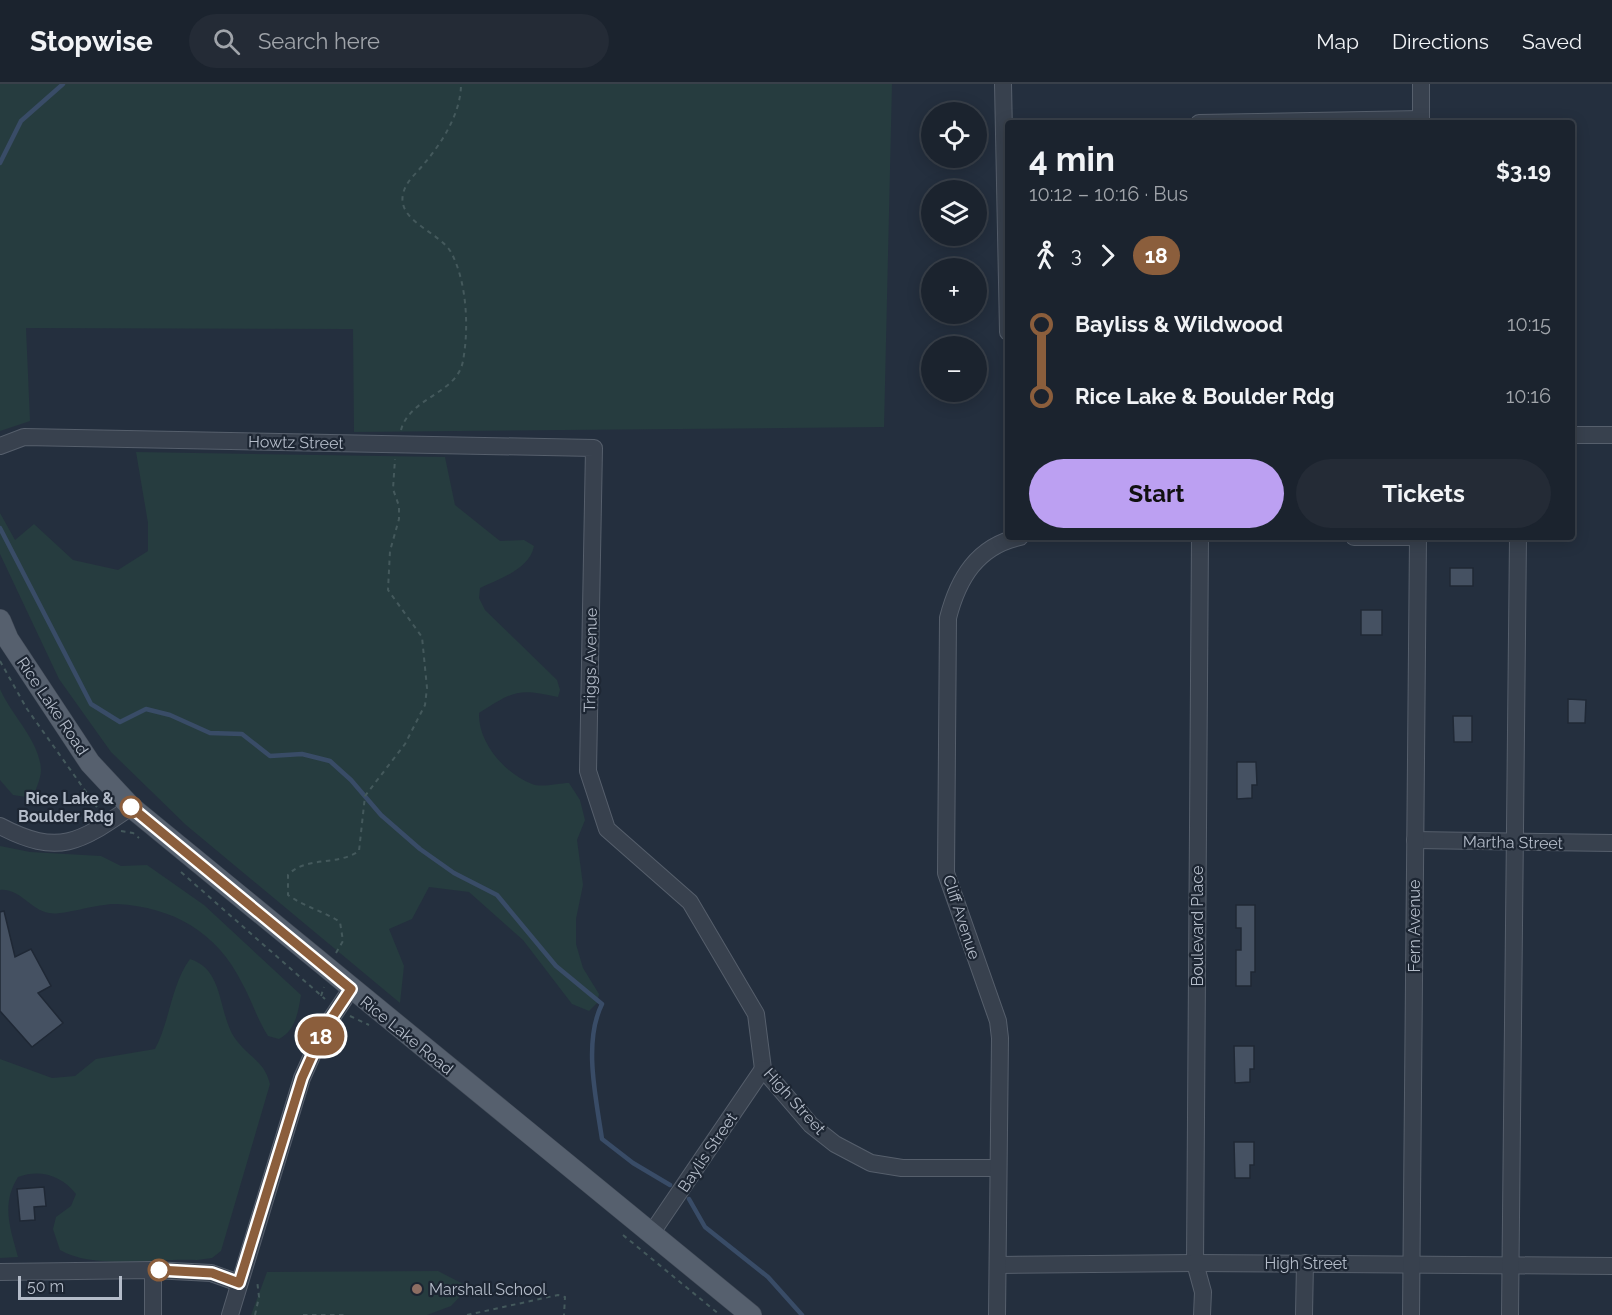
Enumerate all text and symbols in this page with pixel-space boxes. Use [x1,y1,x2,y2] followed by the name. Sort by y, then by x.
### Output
[189,14,609,68] search box
[30,25,153,58] text: Stopwise
[210,25,243,58] icon: search
[258,28,380,54] text: Search here
[1316,29,1359,54] text: Map
[1392,29,1489,54] text: Directions
[1522,29,1582,54] text: Saved
[921,102,987,402] map controls
[921,102,987,168] button: locate
[1029,140,1115,179] text: 4 min
[1496,158,1551,184] text: $3.19
[921,180,987,246] button: layers
[1029,182,1188,206] text: 10:12 – 10:16 · Bus
[1029,239,1062,272] icon: walk
[1091,239,1124,272] icon: forward
[1071,243,1082,267] text: 3
[1145,243,1168,268] text: 18
[921,258,987,324] button: +
[1075,311,1283,337] text: Bayliss & Wildwood
[1507,312,1551,336] text: 10:15
[921,336,987,402] button: −
[1075,383,1334,409] text: Rice Lake & Boulder Rdg
[1506,384,1551,408] text: 10:16
[248,432,345,453] street label: Howtz Street
[1029,459,1284,528] button: Start
[1296,459,1551,528] button: Tickets
[580,608,601,713] street label: Triggs Avenue
[13,654,92,759] street label: Rice Lake Road
[18,789,115,826] place label: Rice Lake & Boulder Rdg
[120,796,142,818] marker: Rice Lake & Boulder Rdg
[1463,832,1564,853] street label: Martha Street
[1188,866,1207,986] street label: Boulevard Place
[939,873,984,962] street label: Cliff Avenue
[1405,880,1424,972] street label: Fern Avenue
[356,992,457,1079] street label: Rice Lake Road
[294,1016,348,1056] line badge: 18
[309,1024,333,1049] text: 18
[760,1064,830,1139] street label: High Street
[674,1108,741,1196] street label: Baylis Street
[1265,1254,1348,1273] street label: High Street
[148,1259,170,1281] unlabelled marker
[18,1273,122,1300] scale bar
[27,1277,64,1296] text: 50 m
[429,1280,547,1299] place label: Marshall School
[410,1282,424,1296] marker: Marshall School

